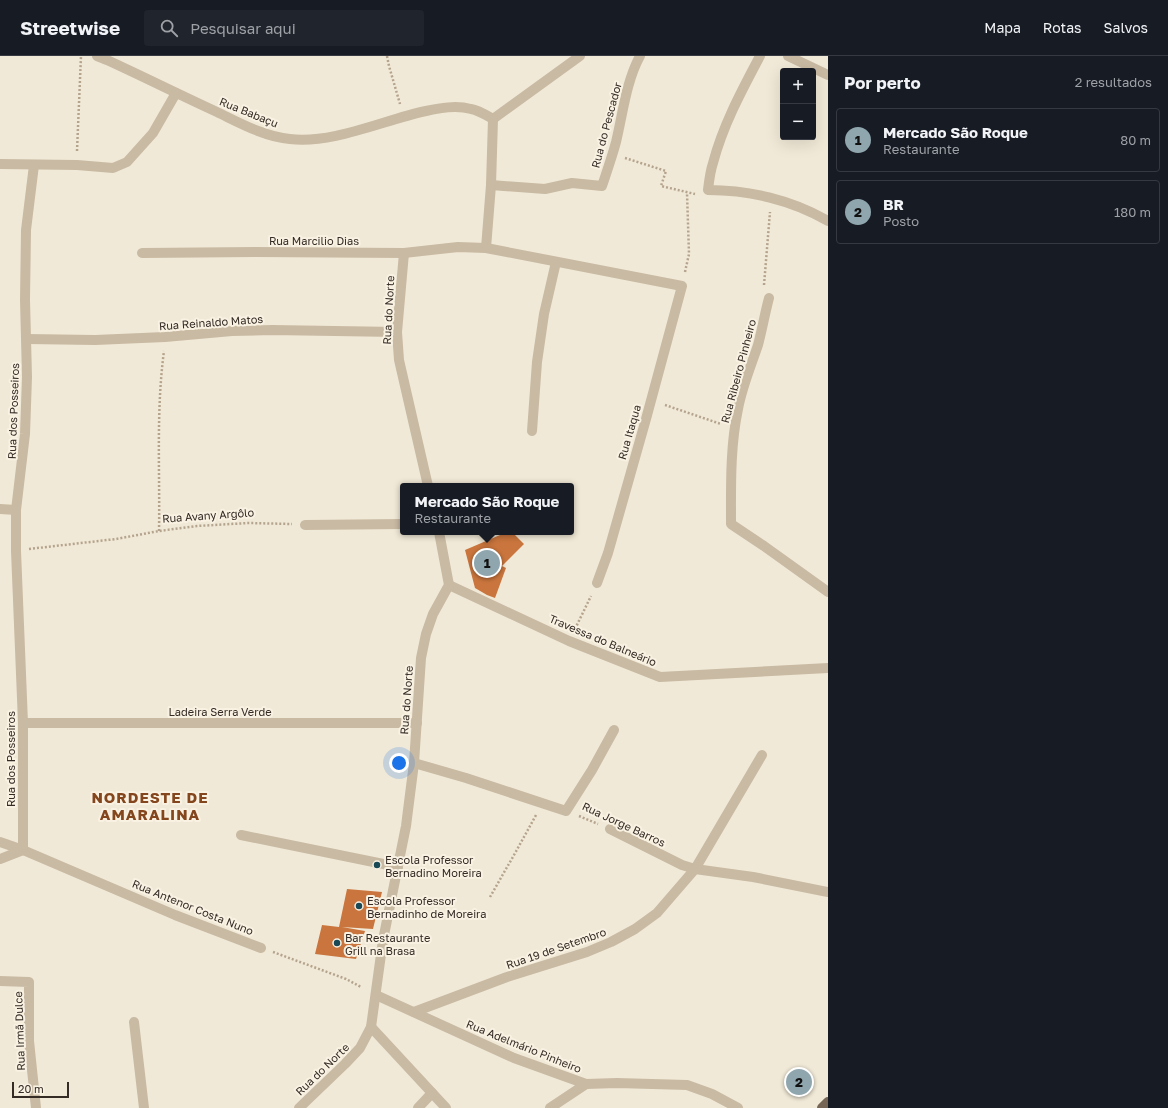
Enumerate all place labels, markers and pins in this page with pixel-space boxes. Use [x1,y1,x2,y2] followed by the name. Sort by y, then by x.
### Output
[474,548,500,578] pin: 1
[385,853,482,879] place label: Escola Professor Bernadino Moreira
[372,860,382,870] marker: Escola Professor Bernadino Moreira
[367,894,486,920] place label: Escola Professor Bernadinho de Moreira
[354,901,364,911] marker: Escola Professor Bernadinho de Moreira
[345,931,430,957] place label: Bar Restaurante Grill na Brasa
[332,938,342,948] marker: Bar Restaurante Grill na Brasa
[786,1067,812,1097] pin: 2

